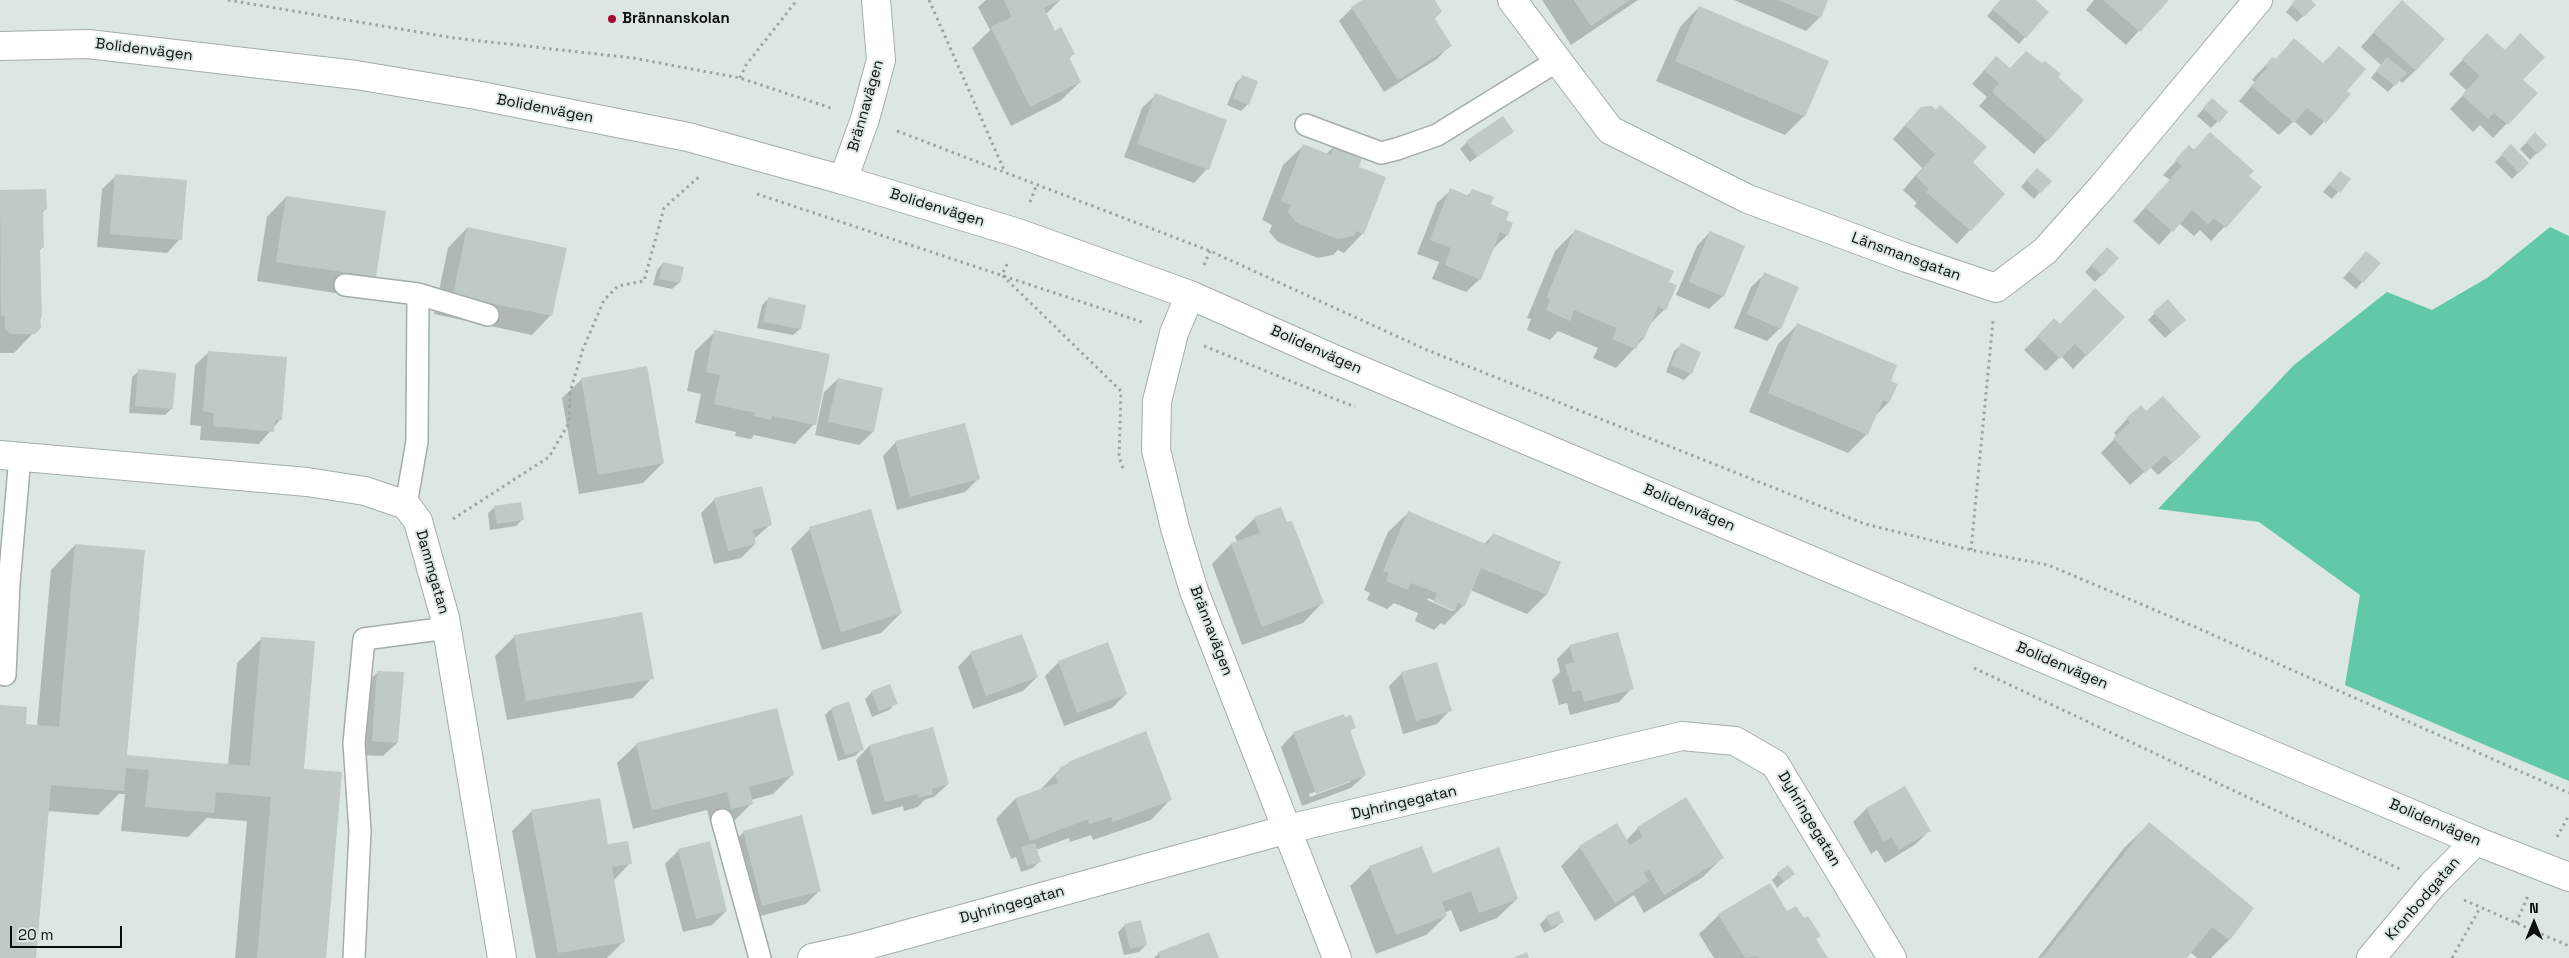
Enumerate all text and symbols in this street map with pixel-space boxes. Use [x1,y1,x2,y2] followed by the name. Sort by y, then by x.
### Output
[622,10,730,28] place label: Brännanskolan
[606,13,618,25] marker: Brännanskolan
[94,35,194,65] street label: Bolidenvägen
[844,58,888,154] street label: Brännavägen
[495,91,595,127] street label: Bolidenvägen
[888,185,986,231] street label: Bolidenvägen
[1849,229,1963,285] street label: Länsmansgatan
[1268,322,1364,378] street label: Bolidenvägen
[1640,481,1738,535] street label: Bolidenvägen
[411,528,453,616] street label: Dammgatan
[1186,584,1236,678] street label: Brännavägen
[2013,639,2111,693] street label: Bolidenvägen
[1774,768,1844,870] street label: Dyhringegatan
[1349,782,1459,824] street label: Dyhringegatan
[2386,796,2484,850] street label: Bolidenvägen
[2382,854,2464,944] street label: Kronbodgatan
[958,882,1066,928] street label: Dyhringegatan
[2509,898,2559,948] north arrow
[2529,899,2539,917] text: N
[12,916,125,948] scale bar
[18,925,53,944] text: 20 m

